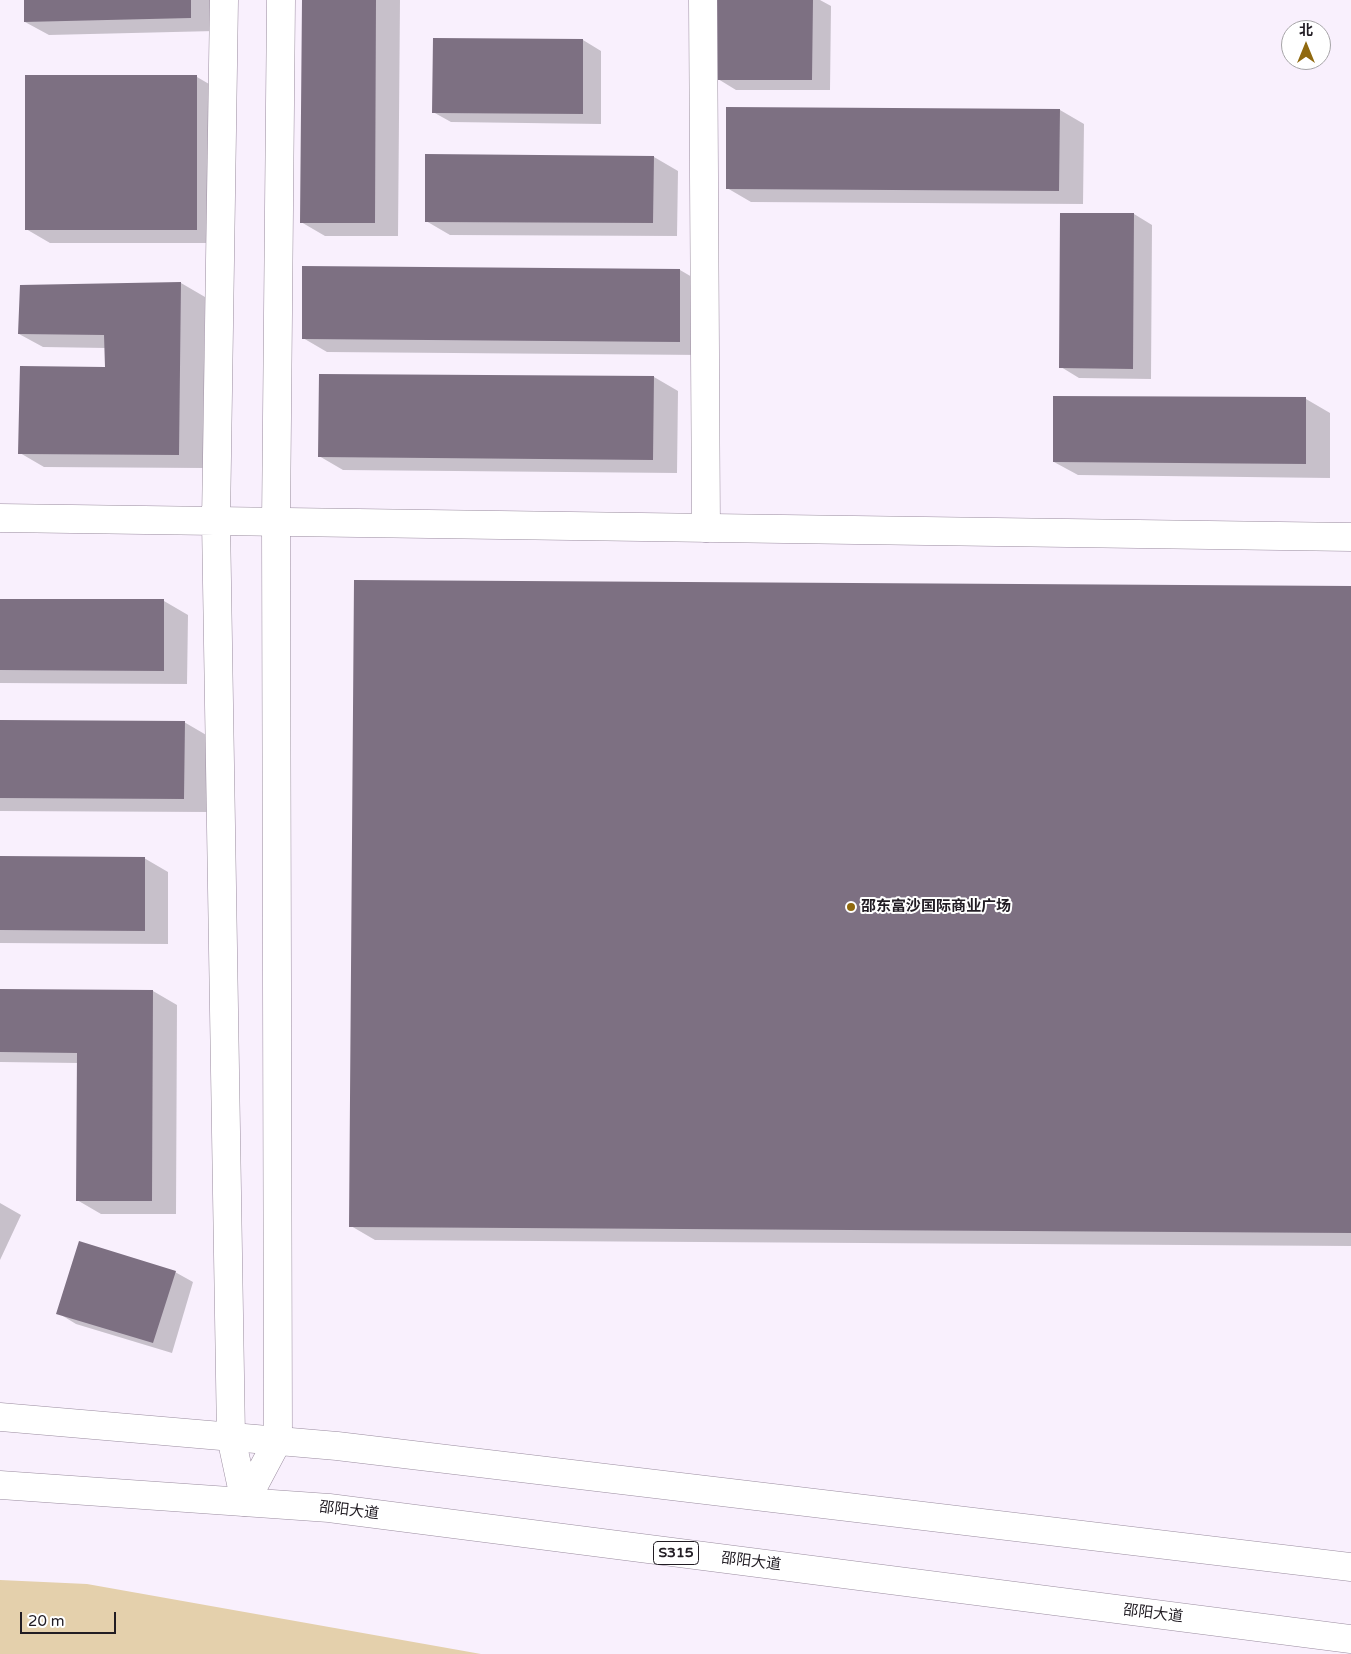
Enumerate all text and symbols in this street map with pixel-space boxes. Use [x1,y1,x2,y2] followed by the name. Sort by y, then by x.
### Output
[1281,20,1331,70] north arrow
[1299,22,1313,39] text: 北
[861,898,1011,916] place label: 邵东富沙国际商业广场
[845,901,857,913] marker: 邵东富沙国际商业广场
[318,1498,380,1524] street label: 邵阳大道
[654,1542,698,1565] road number: S315
[720,1549,782,1575] street label: 邵阳大道
[1122,1601,1184,1627] street label: 邵阳大道
[22,1602,119,1634] scale bar
[28,1612,65,1630] text: 20 m

